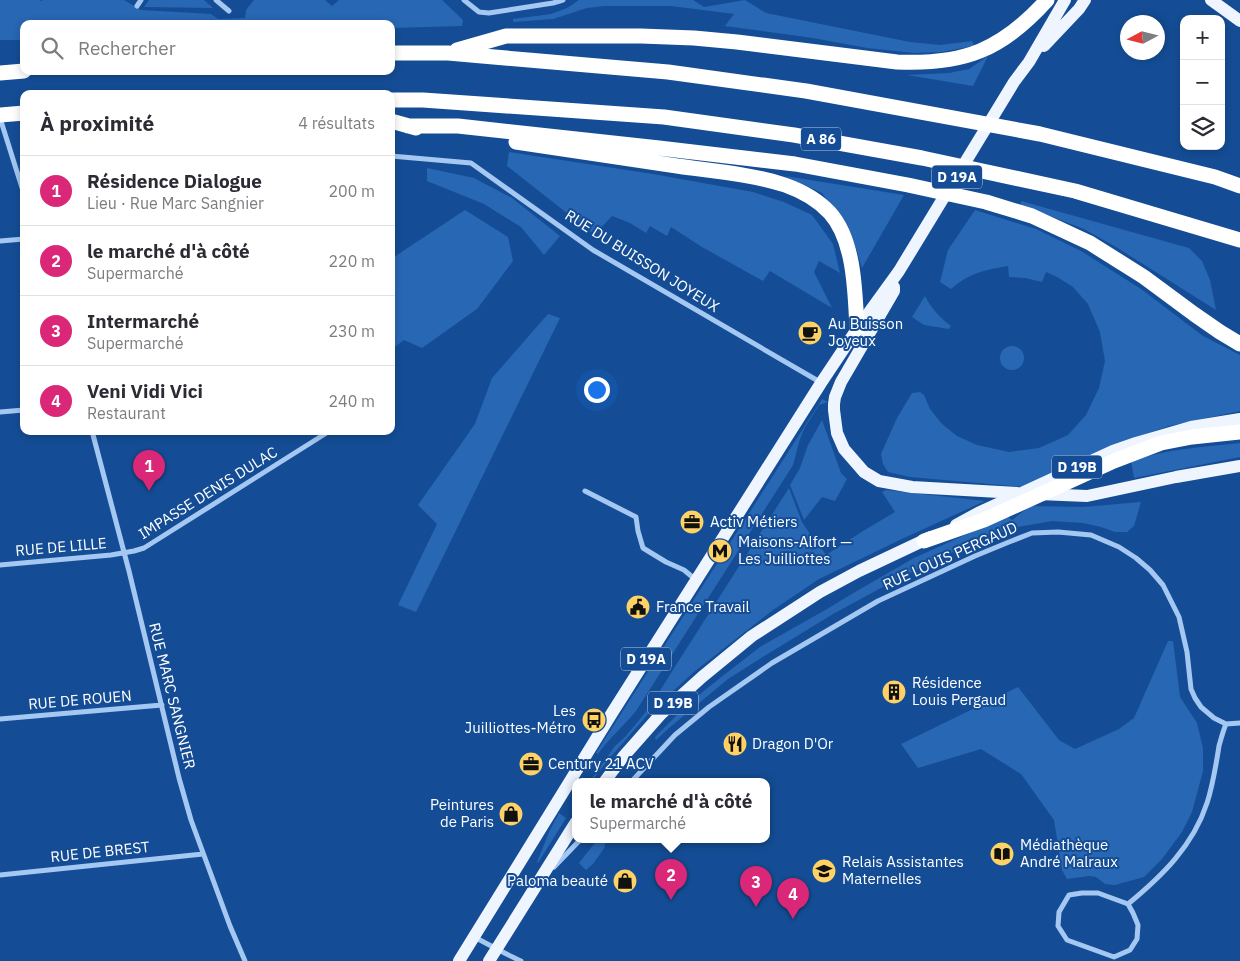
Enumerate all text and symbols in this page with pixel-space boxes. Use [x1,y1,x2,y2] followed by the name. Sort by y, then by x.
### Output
[1120,15,1165,60] north arrow
[1180,15,1225,150] map controls
[1180,15,1225,60] button: +
[20,20,395,75] search box
[38,34,66,62] icon: search
[78,36,176,60] text: Rechercher
[1180,60,1225,105] button: −
[1180,105,1225,150] button: layers
[40,109,154,137] text: À proximité
[298,113,375,133] text: 4 résultats
[801,128,841,150] road number: A 86
[932,166,982,188] road number: D 19A
[87,169,262,193] text: Résidence Dialogue
[51,181,61,201] text: 1
[328,181,375,201] text: 200 m
[87,193,264,213] text: Lieu · Rue Marc Sangnier
[562,205,723,316] street label: RUE DU BUISSON JOYEUX
[87,239,250,263] text: le marché d'à côté
[51,251,61,271] text: 2
[328,251,375,271] text: 220 m
[87,263,184,283] text: Supermarché
[87,309,199,333] text: Intermarché
[828,314,903,350] place label: Au Buisson Joyeux
[797,320,823,346] cafe icon: Au Buisson Joyeux
[51,321,61,341] text: 3
[328,321,375,341] text: 230 m
[87,333,184,353] text: Supermarché
[584,377,610,403] your location
[87,379,203,403] text: Veni Vidi Vici
[51,391,61,411] text: 4
[328,391,375,411] text: 240 m
[87,403,166,423] text: Restaurant
[135,442,281,543] street label: IMPASSE DENIS DULAC
[133,450,165,491] pin: 1
[1052,456,1102,478] road number: D 19B
[679,509,705,535] office icon: Activ Métiers
[710,512,798,531] place label: Activ Métiers
[880,517,1020,594] street label: RUE LOUIS PERGAUD
[738,532,852,568] place label: Maisons-Alfort — Les Juilliottes
[15,533,107,560] street label: RUE DE LILLE
[707,538,733,564] metro station icon: Maisons-Alfort — Les Juilliottes
[625,594,651,620] public building icon: France Travail
[656,597,750,616] place label: France Travail
[145,621,200,771] street label: RUE MARC SANGNIER
[621,648,671,671] road number: D 19A
[912,673,1006,709] place label: Résidence Louis Pergaud
[881,679,907,705] building icon: Résidence Louis Pergaud
[27,686,133,713] street label: RUE DE ROUEN
[648,691,698,714] road number: D 19B
[465,701,576,737] place label: Les Juilliottes-Métro
[581,707,607,733] bus stop icon: Les Juilliottes-Métro
[722,731,748,757] restaurant icon: Dragon D'Or
[752,734,834,753] place label: Dragon D'Or
[518,751,544,777] office icon: Century 21 ACV
[548,754,654,773] place label: Century 21 ACV
[572,778,770,843] popup
[590,789,752,813] text: le marché d'à côté
[430,795,494,831] place label: Peintures de Paris
[498,801,524,827] shop icon: Peintures de Paris
[590,813,686,833] text: Supermarché
[1020,835,1118,871] place label: Médiathèque André Malraux
[49,837,151,866] street label: RUE DE BREST
[989,841,1015,867] library icon: Médiathèque André Malraux
[842,852,964,888] place label: Relais Assistantes Maternelles
[811,858,837,884] school or university icon: Relais Assistantes Maternelles
[655,859,687,900] pin: 2
[740,866,772,907] pin: 3
[612,868,638,894] shop icon: Paloma beauté
[507,871,608,890] place label: Paloma beauté
[777,878,809,919] pin: 4

